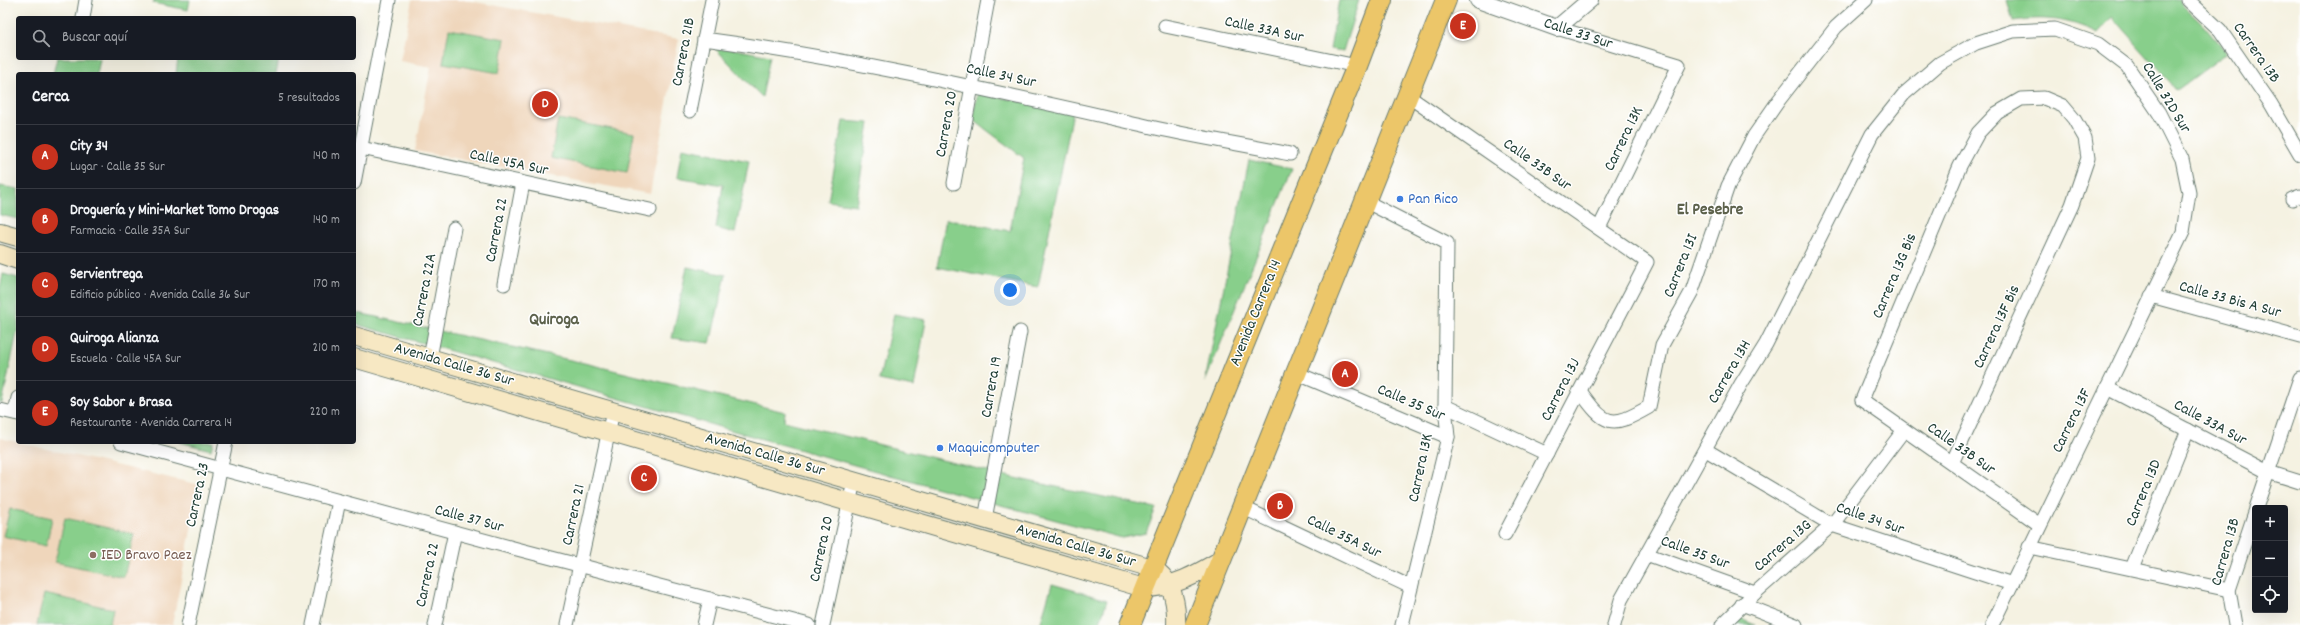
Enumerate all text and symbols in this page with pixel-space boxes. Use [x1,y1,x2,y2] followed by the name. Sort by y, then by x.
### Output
[1222,10,1306,50] street label: Calle 33A Sur
[1450,11,1476,41] pin: E
[1540,12,1616,56] street label: Calle 33 Sur
[16,16,356,60] search box
[666,16,702,88] street label: Carrera 21B
[2227,18,2285,88] street label: Carrera 13B
[30,27,52,49] icon: search
[62,27,127,49] text: Buscar aquí
[964,57,1038,95] street label: Calle 34 Sur
[2136,58,2196,138] street label: Calle 32D Sur
[32,86,69,110] text: Cerca
[278,89,340,108] text: 5 resultados
[532,89,558,119] pin: D
[930,89,964,159] street label: Carrera 20
[1598,103,1650,175] street label: Carrera 13K
[1498,133,1576,197] street label: Calle 33B Sur
[70,136,108,158] text: City 34
[467,143,551,183] street label: Calle 45A Sur
[41,147,49,166] text: A
[313,147,340,166] text: 140 m
[70,158,165,177] text: Lugar · Calle 35 Sur
[1408,188,1458,211] place label: Pan Rico
[1395,194,1405,204] marker: Pan Rico
[479,196,515,264] street label: Carrera 22
[1677,199,1744,223] district label: El Pesebre
[70,200,279,222] text: Droguería y Mini-Market Tomo Drogas
[42,211,48,230] text: B
[313,211,340,230] text: 140 m
[70,222,190,241] text: Farmacia · Calle 35A Sur
[1867,229,1923,322] street label: Carrera 13G Bis
[1658,231,1704,301] street label: Carrera 13I
[407,251,443,329] street label: Carrera 22A
[1224,256,1288,370] street label: Avenida Carrera 14
[70,264,143,286] text: Servientrega
[42,275,48,294] text: C
[313,275,340,294] text: 170 m
[2176,275,2284,325] street label: Calle 33 Bis A Sur
[1000,280,1020,300] your location
[1968,281,2027,373] street label: Carrera 13F Bis
[70,286,250,305] text: Edificio público · Avenida Calle 36 Sur
[529,309,580,333] district label: Quiroga
[70,328,158,350] text: Quiroga Alianza
[1702,336,1758,408] street label: Carrera 13H
[391,337,517,393] street label: Avenida Calle 36 Sur
[42,339,48,358] text: D
[312,339,340,358] text: 210 m
[70,350,181,369] text: Escuela · Calle 45A Sur
[975,354,1009,420] street label: Carrera 19
[1535,354,1587,425] street label: Carrera 13J
[1332,359,1358,389] pin: A
[1373,378,1449,428] street label: Calle 35 Sur
[2047,385,2097,457] street label: Carrera 13F
[70,392,172,414] text: Soy Sabor & Brasa
[2169,394,2251,452] street label: Calle 33A Sur
[42,403,48,422] text: E
[310,403,340,422] text: 220 m
[70,414,232,433] text: Restaurante · Avenida Carrera 14
[1922,417,2000,481] street label: Calle 33B Sur
[702,427,828,483] street label: Avenida Calle 36 Sur
[1403,432,1439,504] street label: Carrera 13K
[948,437,1040,460] place label: Maquicomputer
[935,443,945,453] marker: Maquicomputer
[2120,456,2168,530] street label: Carrera 13D
[180,461,216,529] street label: Carrera 23
[631,463,657,493] pin: C
[556,482,592,548] street label: Carrera 21
[1267,491,1293,521] pin: B
[1833,497,1907,541] street label: Calle 34 Sur
[432,499,506,539] street label: Calle 37 Sur
[2252,505,2288,613] map controls
[2252,505,2288,541] button: +
[1303,509,1385,565] street label: Calle 35A Sur
[804,514,840,584] street label: Carrera 20
[1749,514,1817,578] street label: Carrera 13G
[2205,515,2247,589] street label: Carrera 13B
[1013,518,1139,574] street label: Avenida Calle 36 Sur
[1657,530,1733,576] street label: Calle 35 Sur
[410,541,446,609] street label: Carrera 22
[2252,541,2288,577] button: −
[101,544,192,567] place label: IED Bravo Paez
[88,550,98,560] marker: IED Bravo Paez
[2252,577,2288,613] button: locate

